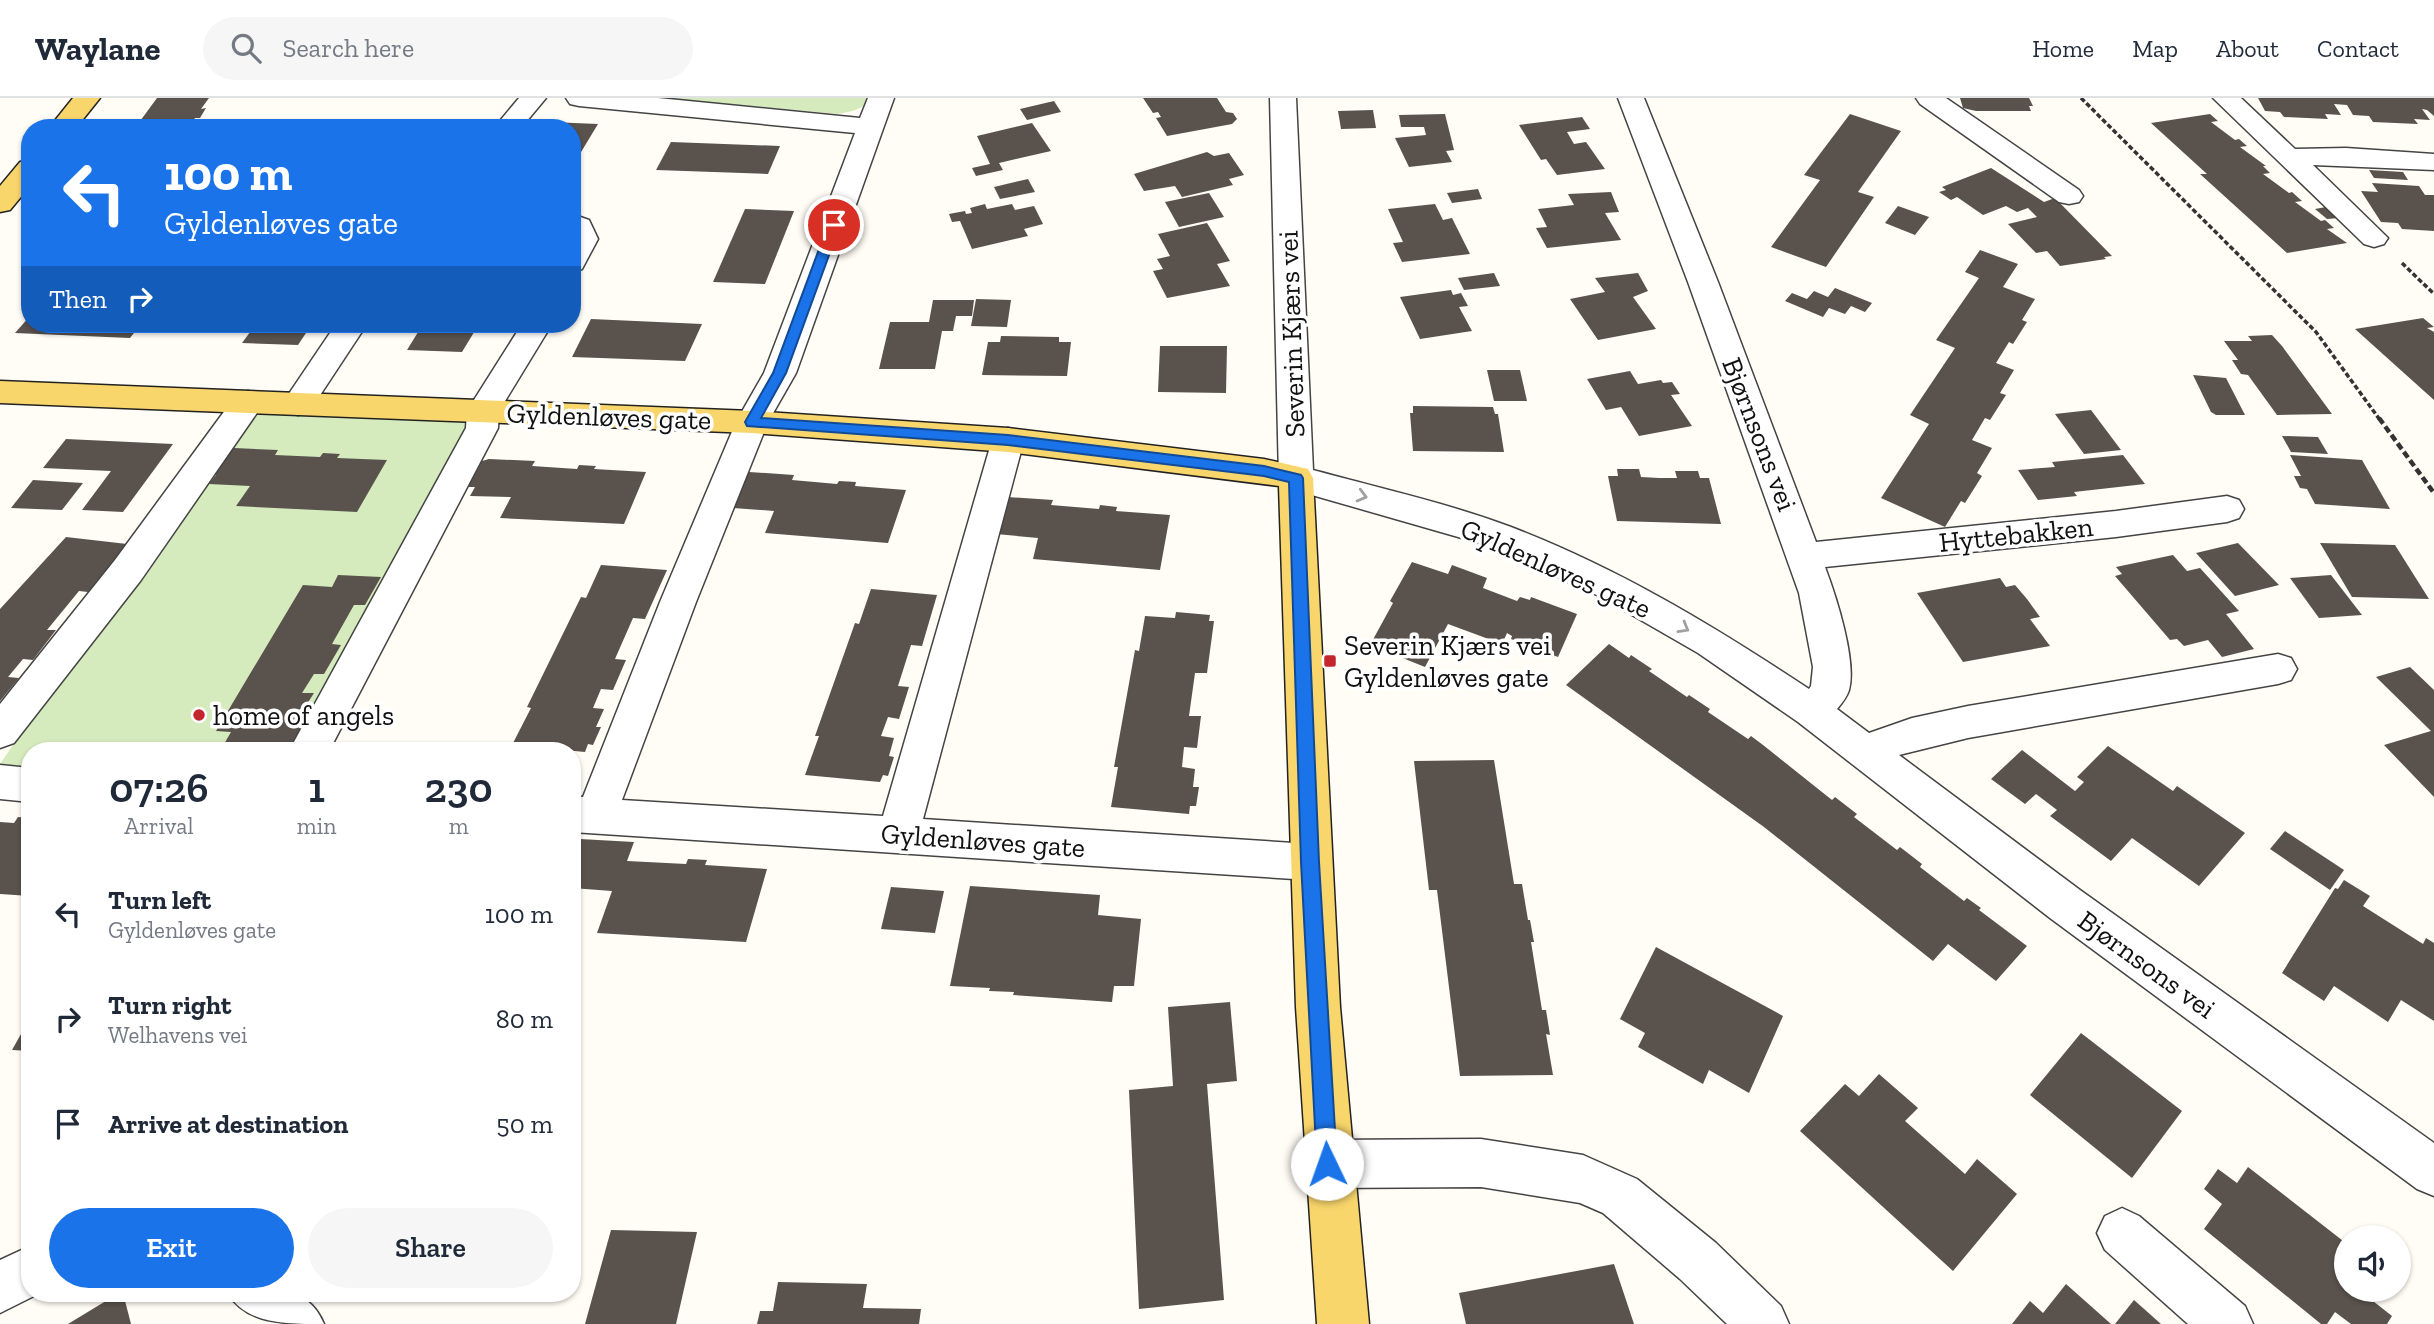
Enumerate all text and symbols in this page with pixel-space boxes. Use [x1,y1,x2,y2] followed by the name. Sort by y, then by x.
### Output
[203,17,693,80] search box
[35,29,161,68] text: Waylane
[227,29,265,67] icon: search
[283,32,414,64] text: Search here
[2032,34,2094,63] text: Home
[2132,34,2178,63] text: Map
[2216,34,2279,63] text: About
[2317,34,2399,63] text: Contact
[164,144,292,203] text: 100 m
[49,147,140,238] icon: left
[804,195,864,255] pin
[164,204,398,242] text: Gyldenløves gate
[815,206,853,244] icon: arrive
[1271,230,1312,438] street label: Severin Kjærs vei
[121,280,159,318] icon: right
[49,283,107,315] text: Then
[1715,353,1804,516] street label: Bjørnsons vei
[506,396,712,437] street label: Gyldenløves gate
[1356,488,1368,502] one-way arrow
[1937,510,2095,559] street label: Hyttebakken
[1456,512,1656,625] street label: Gyldenløves gate
[1677,620,1690,633] one-way arrow
[1344,629,1551,694] place label: Severin Kjærs vei Gyldenløves gate
[1322,653,1338,669] marker: Severin Kjærs vei Gyldenløves gate
[213,699,394,732] place label: home of angels
[191,707,207,723] marker: home of angels
[109,762,209,813] text: 07:26
[308,762,325,813] text: 1
[425,762,493,813] text: 230
[124,812,194,840] text: Arrival
[297,812,336,840] text: min
[449,812,469,840] text: m
[880,817,1086,864] street label: Gyldenløves gate
[108,884,211,916] text: Turn left
[49,895,87,933] icon: left
[485,898,553,930] text: 100 m
[2072,904,2222,1025] street label: Bjørnsons vei
[108,916,276,944] text: Gyldenløves gate
[108,989,231,1021] text: Turn right
[49,1000,87,1038] icon: right
[496,1003,553,1035] text: 80 m
[108,1021,247,1049] text: Welhavens vei
[49,1105,87,1143] icon: arrive
[108,1108,348,1140] text: Arrive at destination
[496,1108,553,1140] text: 50 m
[1290,1127,1364,1201] position arrow
[49,1208,294,1288] button: Exit
[308,1208,553,1288] button: Share
[2334,1225,2411,1302] map controls
[2334,1225,2411,1302] button: sound

